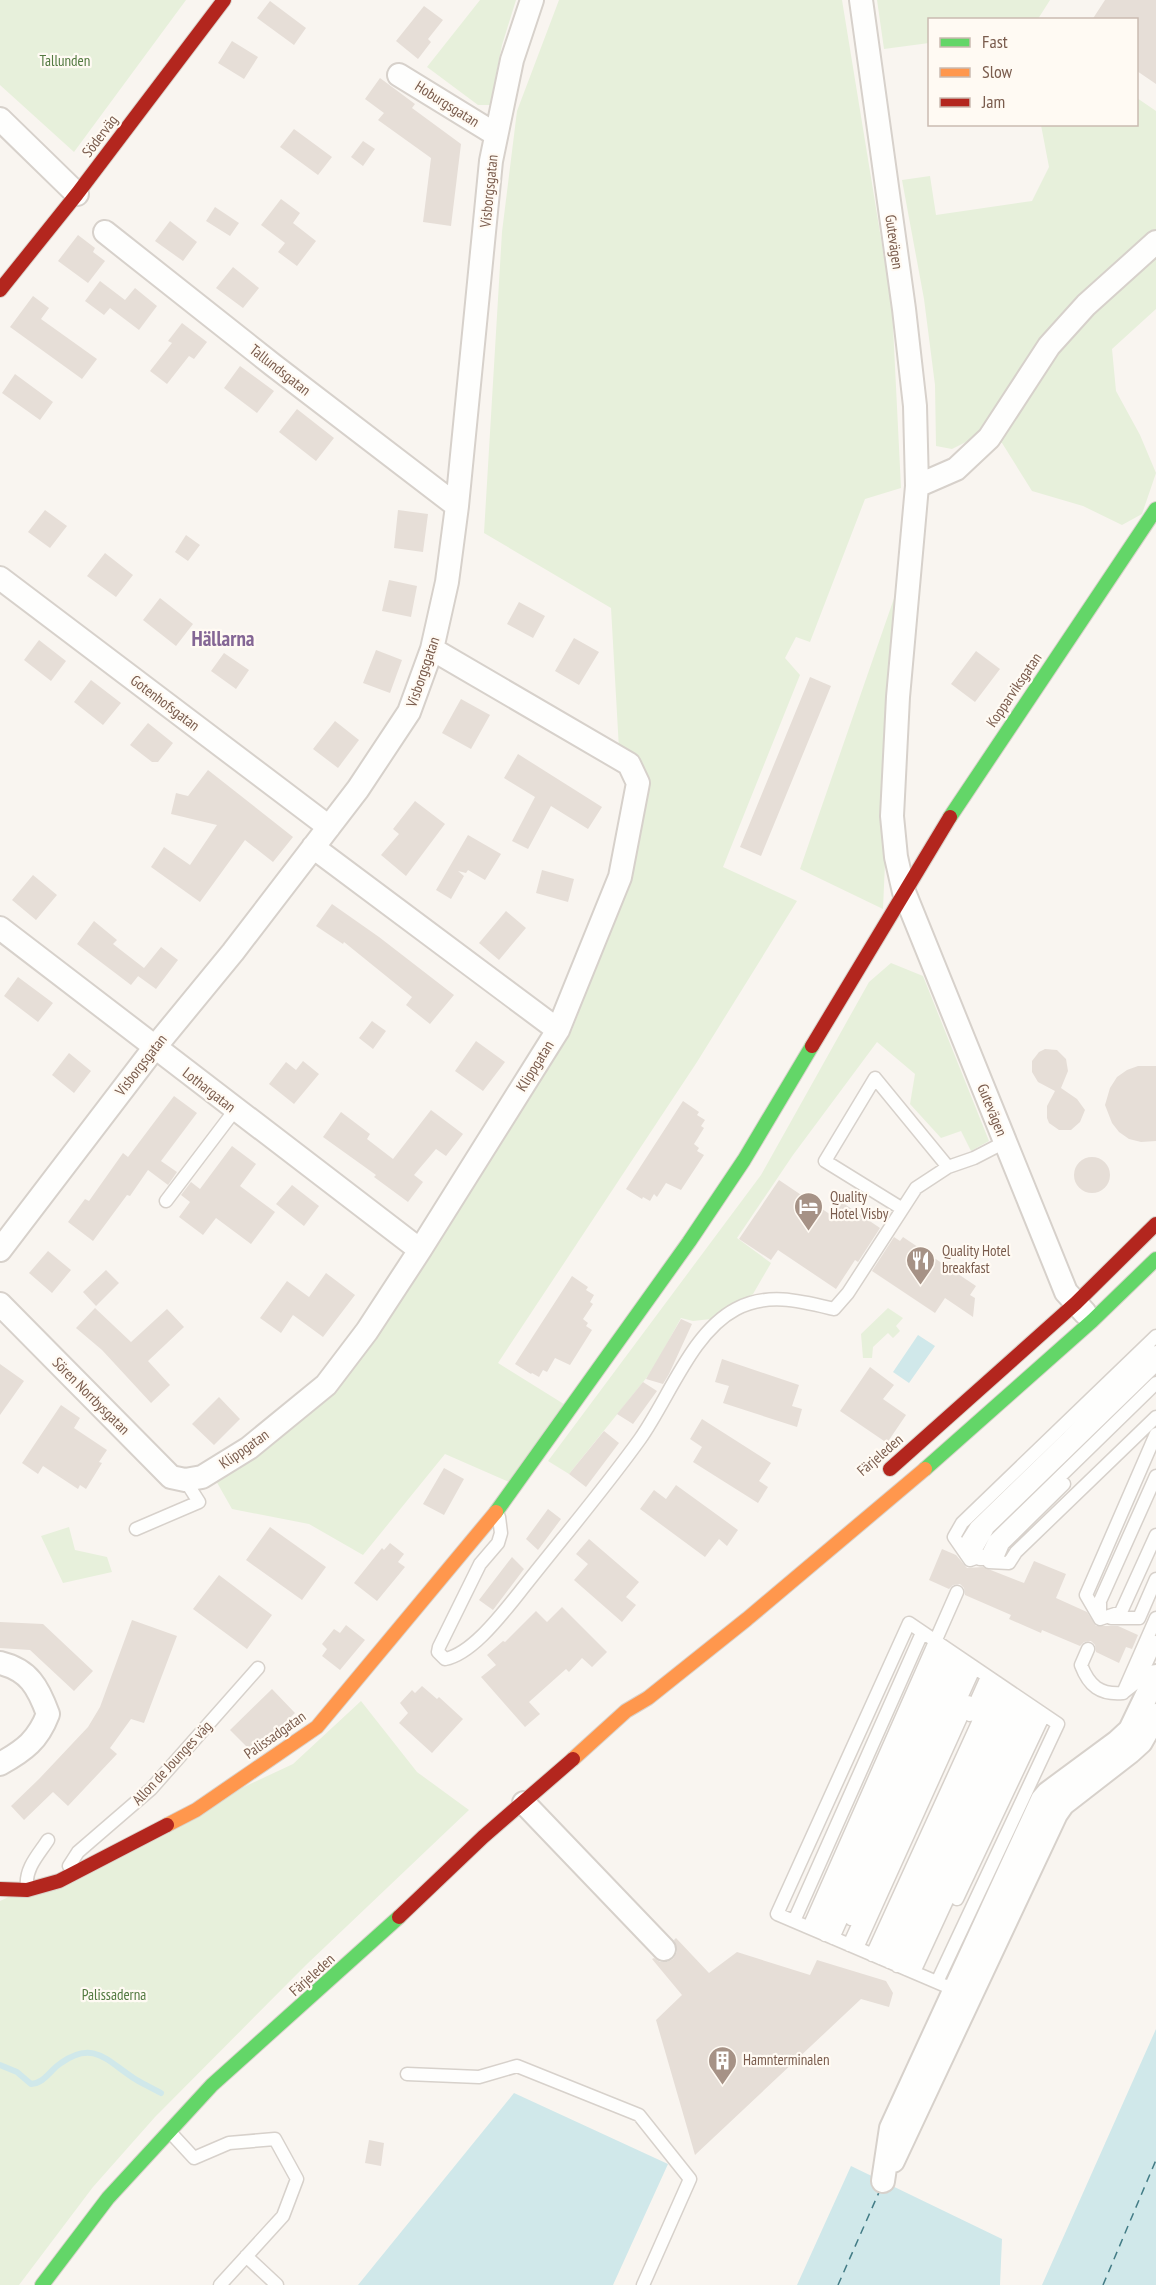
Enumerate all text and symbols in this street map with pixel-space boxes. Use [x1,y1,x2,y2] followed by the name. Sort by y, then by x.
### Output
[928,18,1138,126] legend
[982,30,1008,53] text: Fast
[40,51,90,70] park label: Tallunden
[982,60,1013,83] text: Slow
[412,76,483,131] street label: Hoburgsgatan
[981,90,1005,113] text: Jam
[78,111,122,161] street label: Söderväg
[475,154,502,229] street label: Visborgsgatan
[881,213,908,270] street label: Gutevägen
[246,340,315,399] street label: Tallundsgatan
[192,625,255,652] district label: Hällarna
[401,634,443,710] street label: Visborgsgatan
[982,649,1045,731] street label: Kopparviksgatan
[127,670,204,735] street label: Gotenhofsgatan
[110,1030,171,1100] street label: Visborgsgatan
[512,1037,558,1095] street label: Klippgatan
[179,1063,240,1116] street label: Lothargatan
[973,1081,1012,1139] street label: Gutevägen
[830,1187,889,1223] place label: Quality Hotel Visby
[793,1190,825,1232] hotel icon: Quality Hotel Visby
[942,1241,1011,1277] place label: Quality Hotel breakfast
[905,1244,937,1286] restaurant icon: Quality Hotel breakfast
[49,1353,134,1438] street label: Sören Norrbysgatan
[215,1425,272,1473] street label: Klippgatan
[853,1430,907,1480] street label: Färjeleden
[240,1706,309,1763] street label: Palissadgatan
[128,1716,216,1809] street label: Allon de Jounges väg
[285,1949,338,2000] street label: Färjeleden
[82,1985,146,2004] park label: Palissaderna
[706,2044,738,2086] building icon: Hamnterminalen
[743,2050,830,2069] place label: Hamnterminalen

